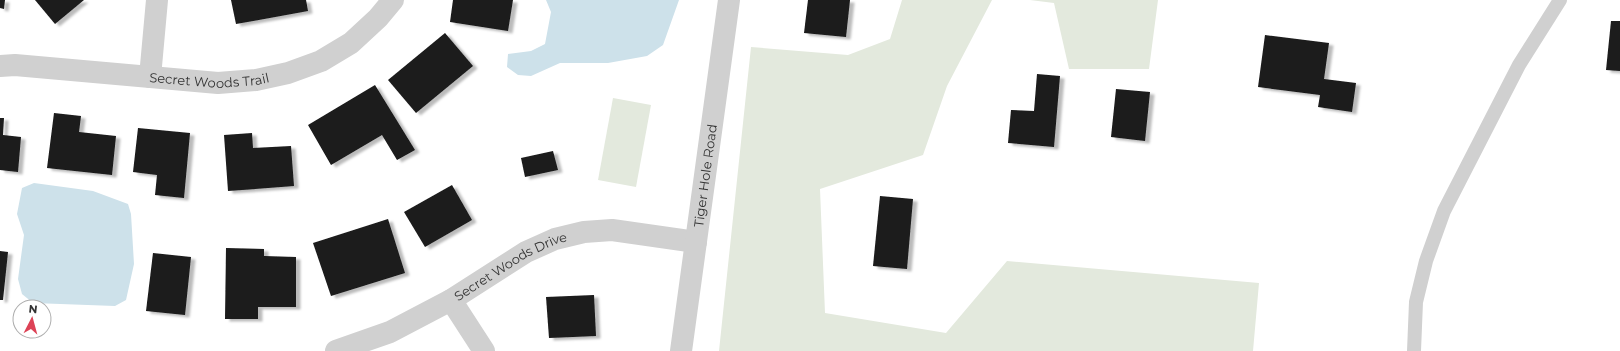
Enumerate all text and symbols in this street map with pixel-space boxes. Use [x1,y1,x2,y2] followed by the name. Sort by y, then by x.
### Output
[149,69,271,91] street label: Secret Woods Trail
[690,123,720,228] street label: Tiger Hole Road
[451,228,568,304] street label: Secret Woods Drive
[12,299,52,339] north arrow
[28,302,38,316] text: N

